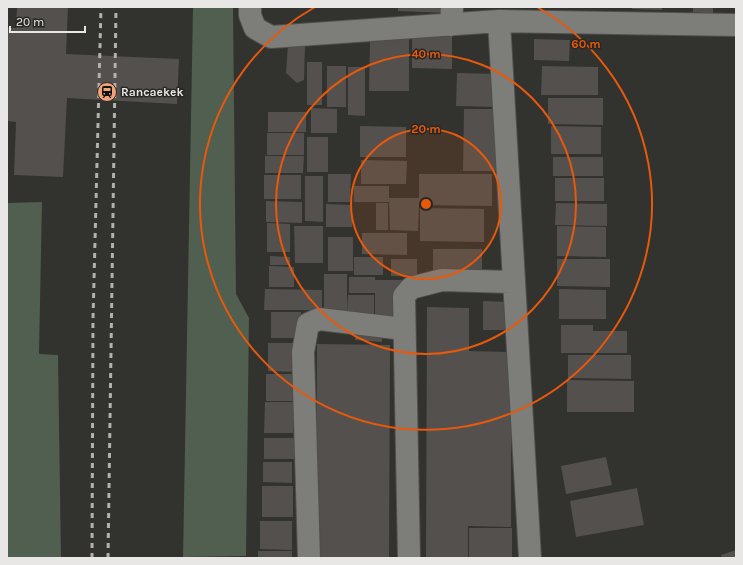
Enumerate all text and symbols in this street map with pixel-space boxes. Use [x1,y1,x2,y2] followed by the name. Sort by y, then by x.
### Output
[10,8,85,34] scale bar
[16,15,44,29] text: 20 m
[571,37,601,51] text: 60 m
[411,47,441,61] text: 40 m
[96,81,118,103] station icon: Rancaekek
[121,85,184,99] place label: Rancaekek
[411,122,441,136] text: 20 m
[419,197,433,211] centre of rings

